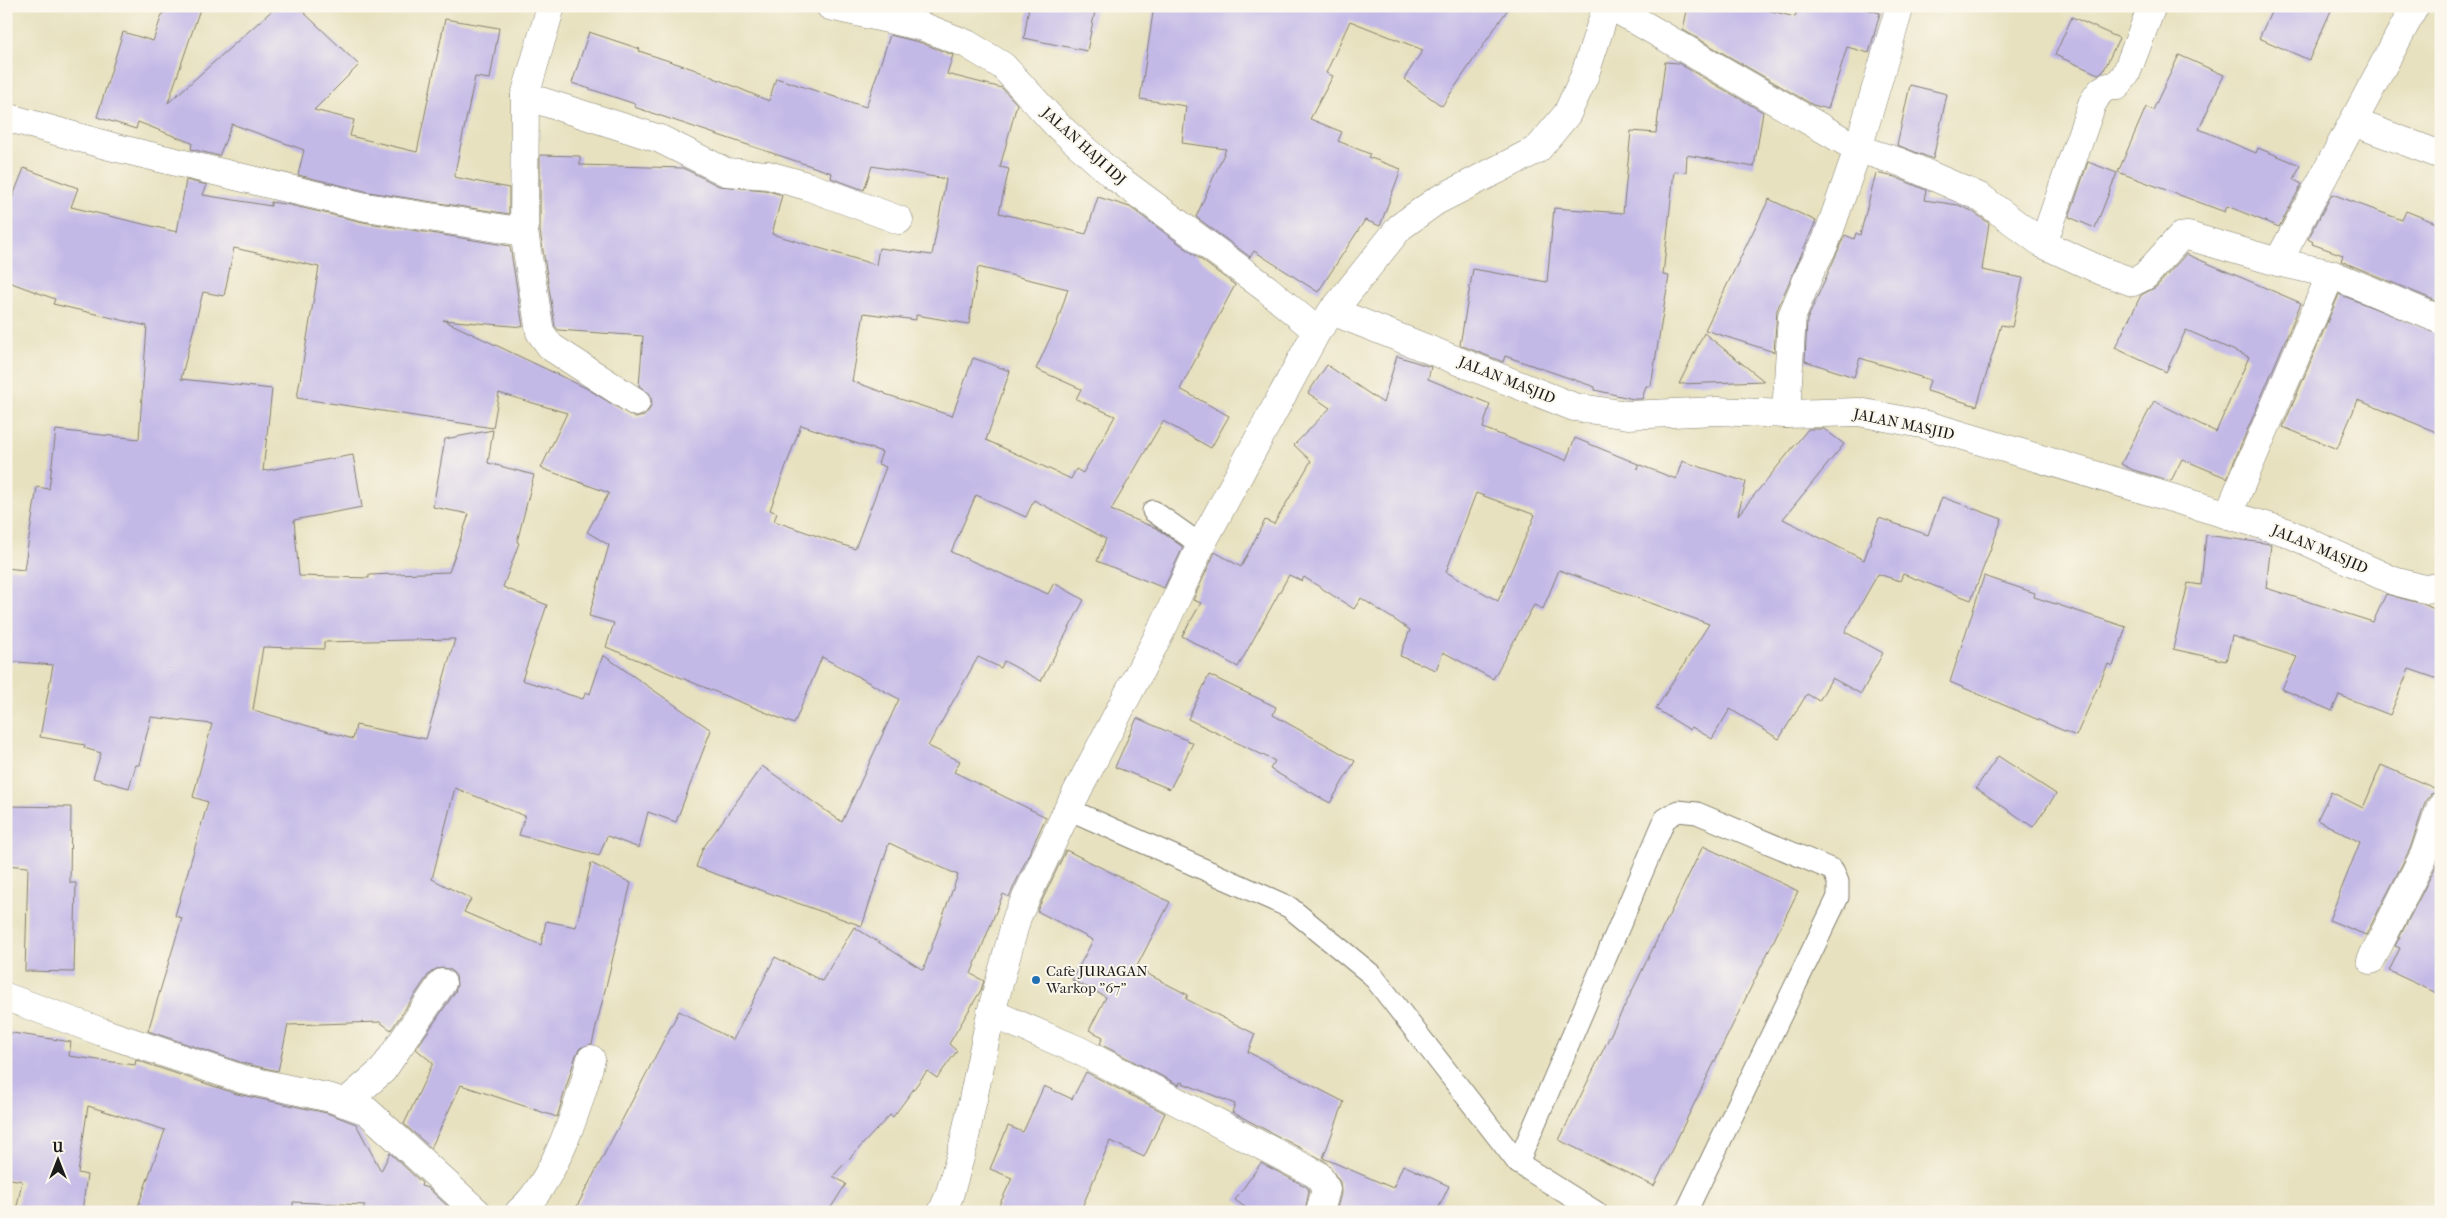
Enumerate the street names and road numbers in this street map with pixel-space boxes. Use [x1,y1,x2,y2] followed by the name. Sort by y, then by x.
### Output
[1037,103,1130,189] street label: JALAN HAJI IDJ
[1455,352,1558,408] street label: JALAN MASJID
[1851,404,1956,443] street label: JALAN MASJID
[2268,520,2371,577] street label: JALAN MASJID

